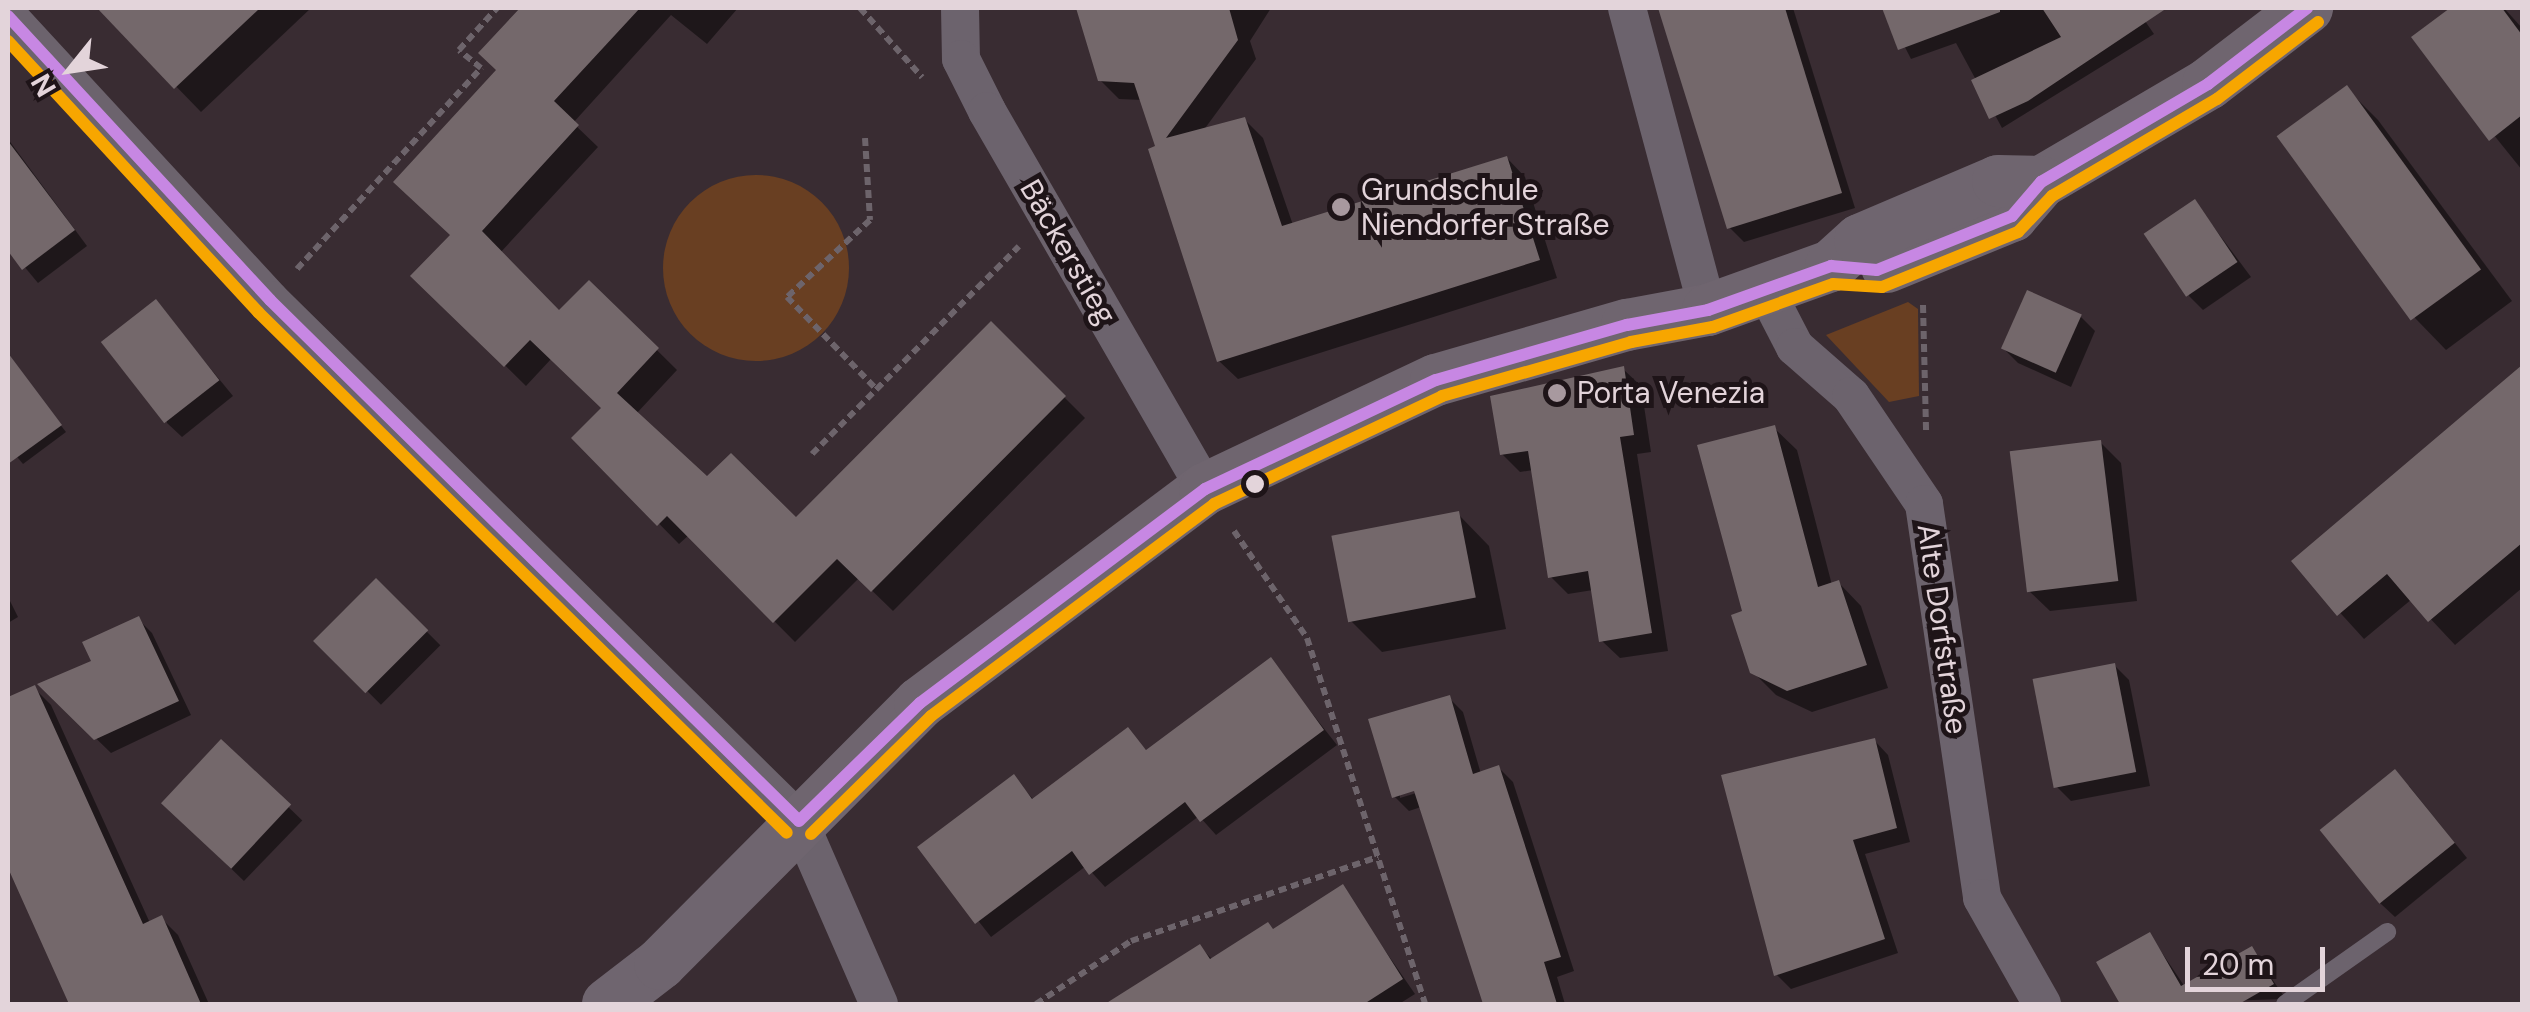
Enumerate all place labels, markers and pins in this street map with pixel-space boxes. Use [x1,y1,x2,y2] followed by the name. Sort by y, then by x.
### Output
[1361,172,1610,242] place label: Grundschule Niendorfer Straße
[1330,196,1352,218] marker: Grundschule Niendorfer Straße
[1577,375,1765,411] place label: Porta Venezia
[1546,382,1568,404] marker: Porta Venezia
[1245,474,1265,494] unlabelled marker

